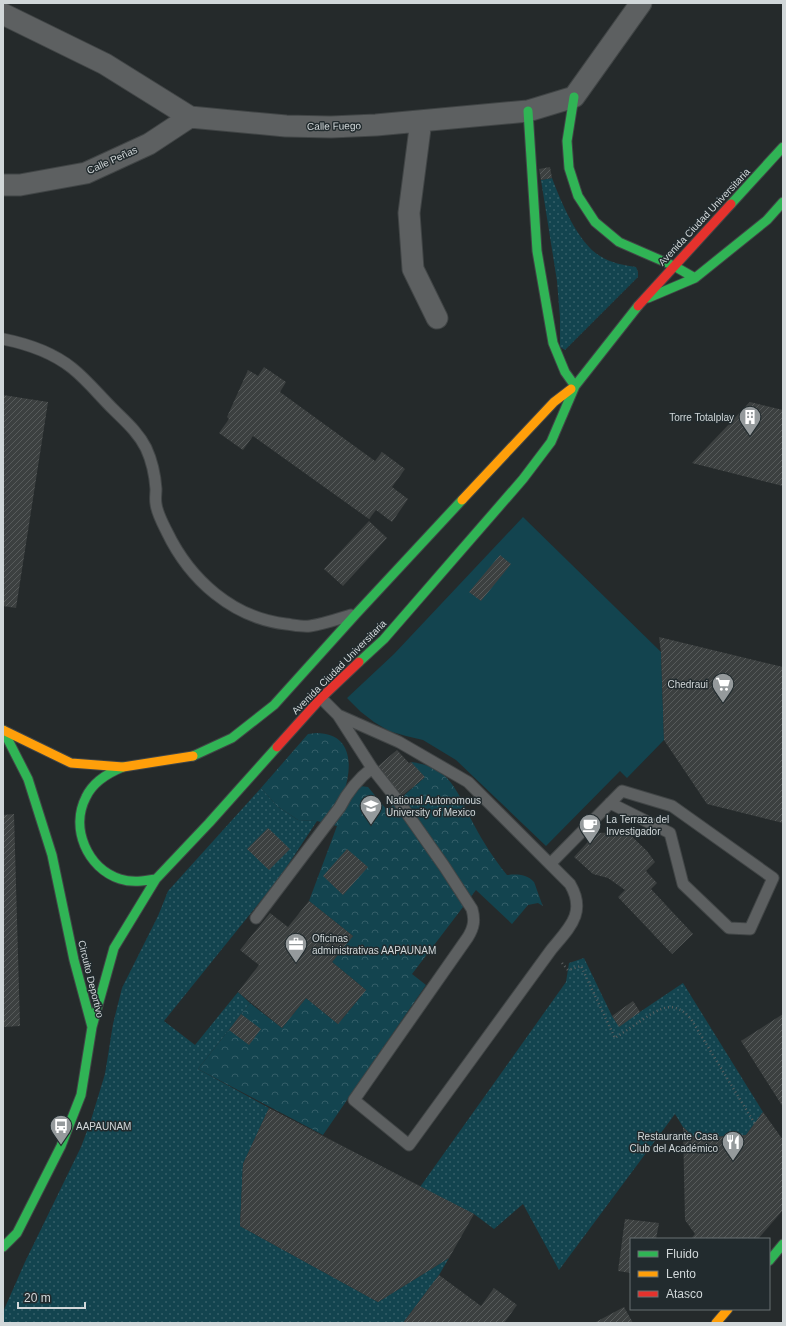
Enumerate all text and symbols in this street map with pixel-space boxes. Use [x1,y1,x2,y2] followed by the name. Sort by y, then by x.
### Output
[307,120,361,132] street label: Calle Fuego
[85,144,139,176] street label: Calle Peñas
[656,166,752,268] street label: Avenida Ciudad Universitaria
[737,404,763,437] building icon: Torre Totalplay
[669,412,734,423] place label: Torre Totalplay
[290,617,389,716] street label: Avenida Ciudad Universitaria
[710,671,736,704] supermarket icon: Chedraui
[667,679,708,690] place label: Chedraui
[358,793,384,826] school or university icon: National Autonomous University of Mexico
[386,795,481,818] place label: National Autonomous University of Mexico
[577,812,603,845] cafe icon: La Terraza del Investigador
[606,814,669,837] place label: La Terraza del Investigador
[283,931,309,964] office icon: Oficinas administrativas AAPAUNAM
[312,933,436,956] place label: Oficinas administrativas AAPAUNAM
[76,939,106,1019] street label: Circuito Deportivo
[48,1113,74,1146] bus stop icon: AAPAUNAM
[76,1121,131,1132] place label: AAPAUNAM
[720,1129,746,1162] restaurant icon: Restaurante Casa Club del Académico
[630,1131,718,1154] place label: Restaurante Casa Club del Académico
[630,1238,770,1310] legend
[666,1247,699,1261] text: Fluido
[666,1267,696,1281] text: Lento
[18,1284,85,1310] scale bar
[666,1287,703,1301] text: Atasco
[24,1291,51,1305] text: 20 m

